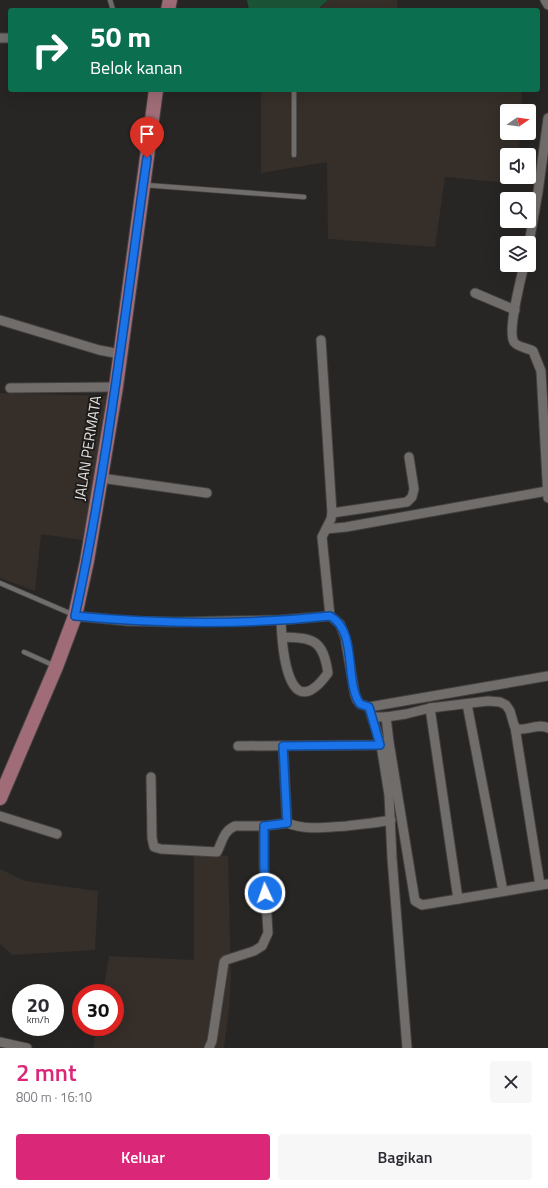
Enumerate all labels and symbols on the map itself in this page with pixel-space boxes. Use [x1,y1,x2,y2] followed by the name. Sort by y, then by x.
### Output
[500,104,536,140] north arrow
[130,117,164,158] pin
[68,394,107,502] street label: JALAN PERMATA
[244,872,286,914] position arrow
[72,984,124,1036] speed limit sign: 30

